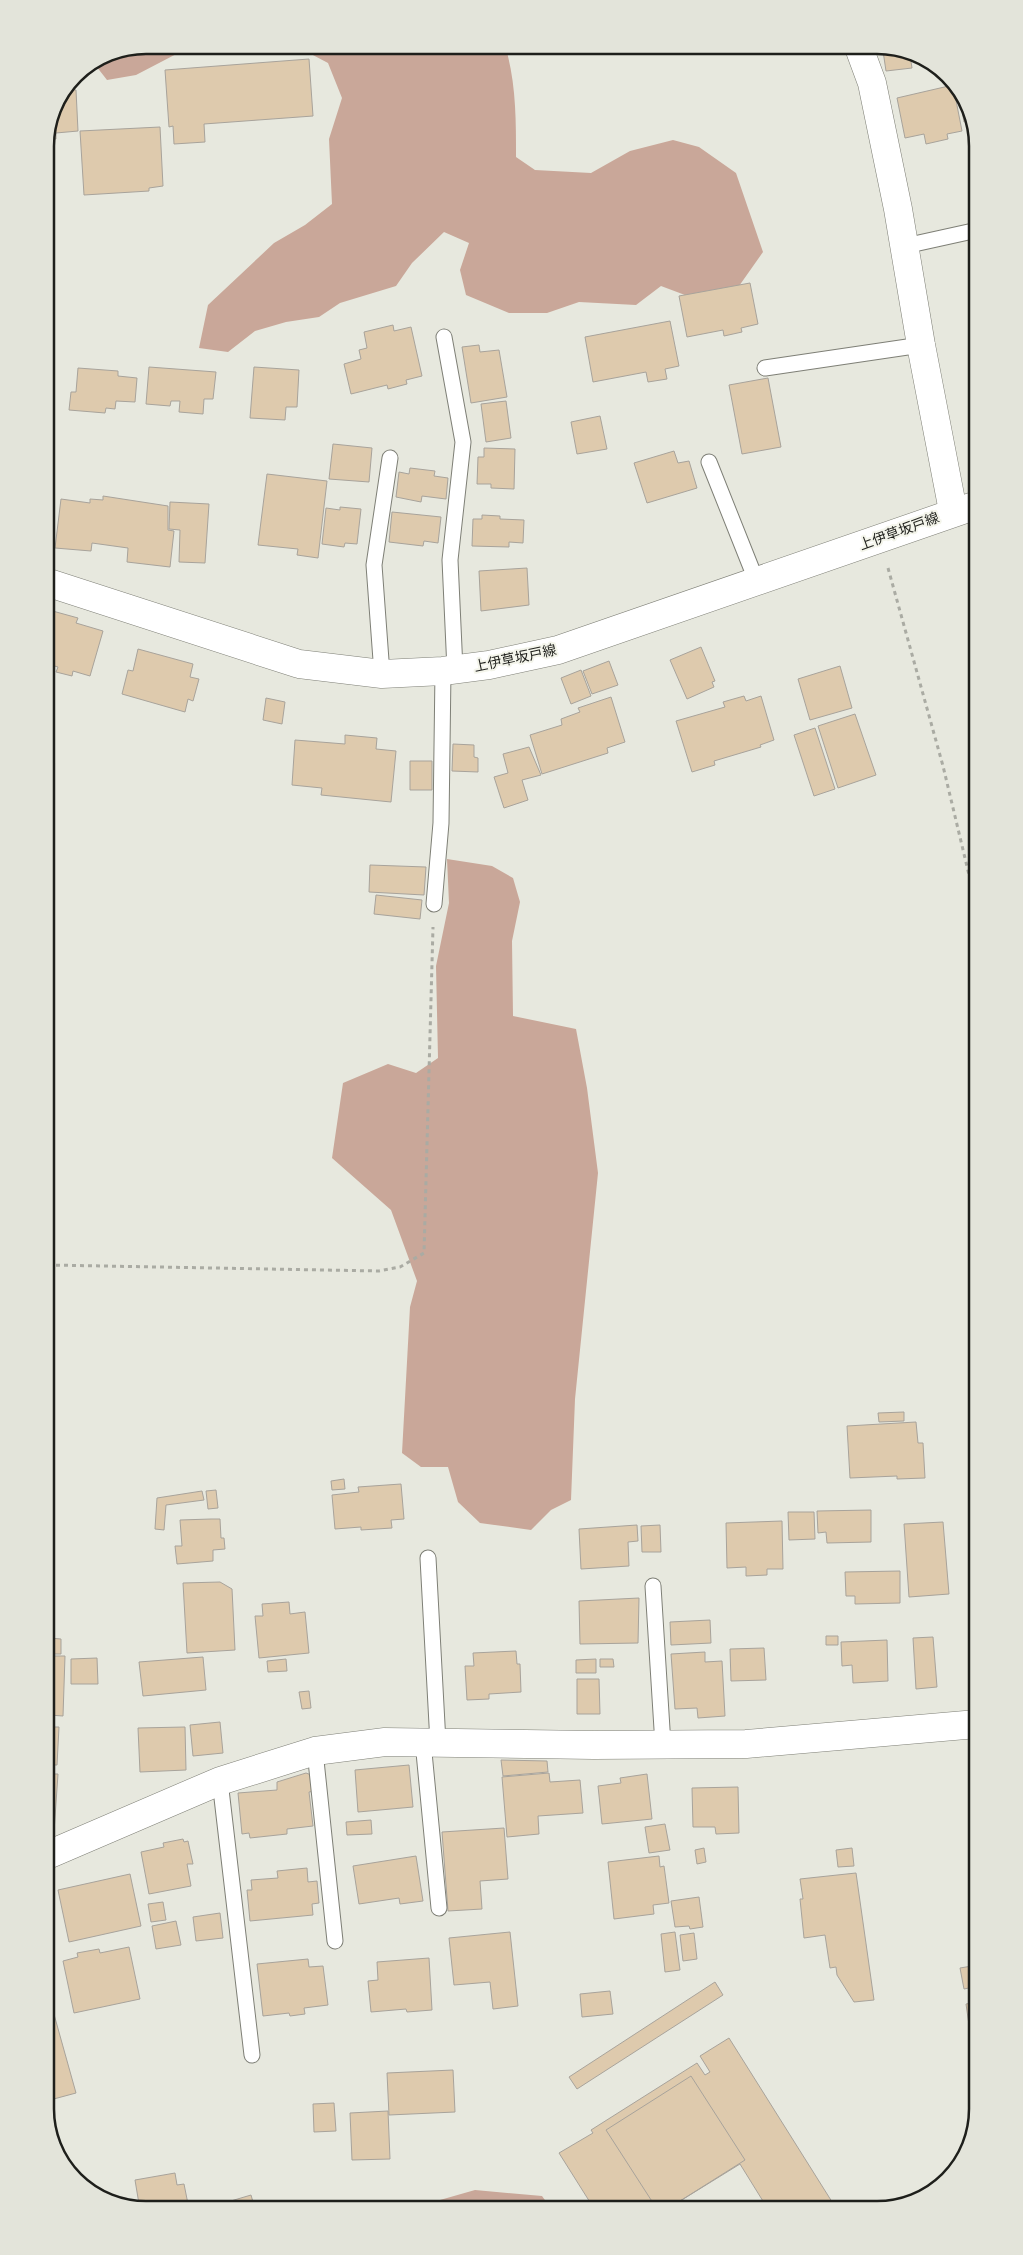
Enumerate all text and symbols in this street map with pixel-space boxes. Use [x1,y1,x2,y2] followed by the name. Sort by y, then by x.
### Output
[857,509,942,554] street label: 上伊草坂戸線
[472,641,558,676] street label: 上伊草坂戸線

